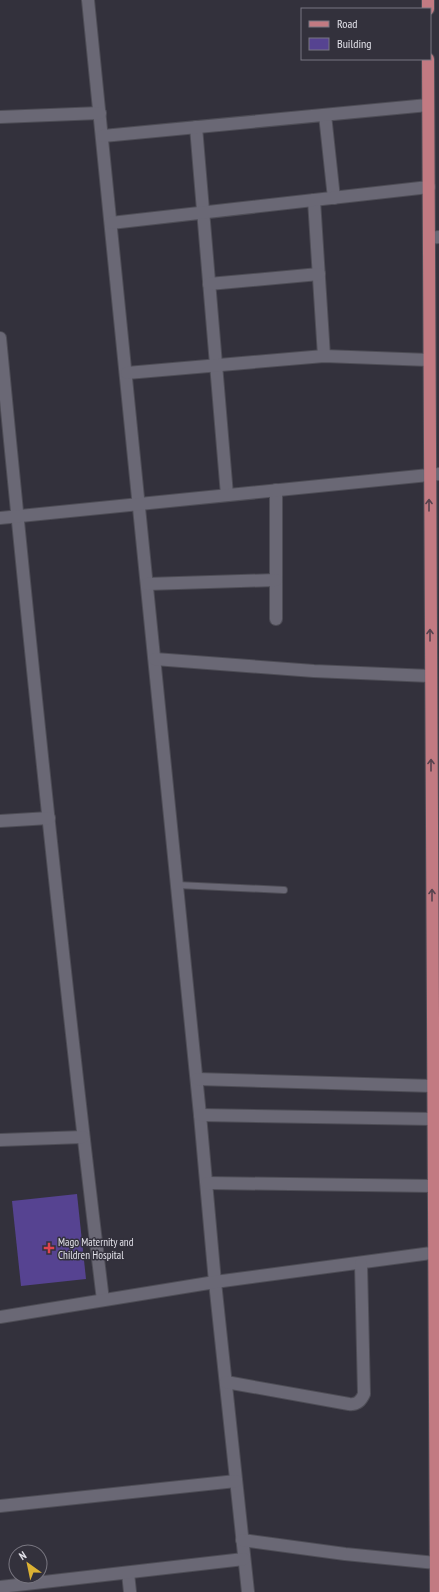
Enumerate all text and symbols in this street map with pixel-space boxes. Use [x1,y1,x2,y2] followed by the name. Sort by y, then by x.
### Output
[301,8,431,60] legend
[337,16,357,31] text: Road
[337,36,372,51] text: Building
[425,499,433,512] one-way arrow
[426,629,434,642] one-way arrow
[427,759,435,772] one-way arrow
[428,889,436,902] one-way arrow
[58,1235,134,1262] place label: Mago Maternity and Children Hospital
[43,1242,55,1254] marker: Mago Maternity and Children Hospital
[8,1544,48,1584] north arrow
[16,1548,29,1563] text: N

